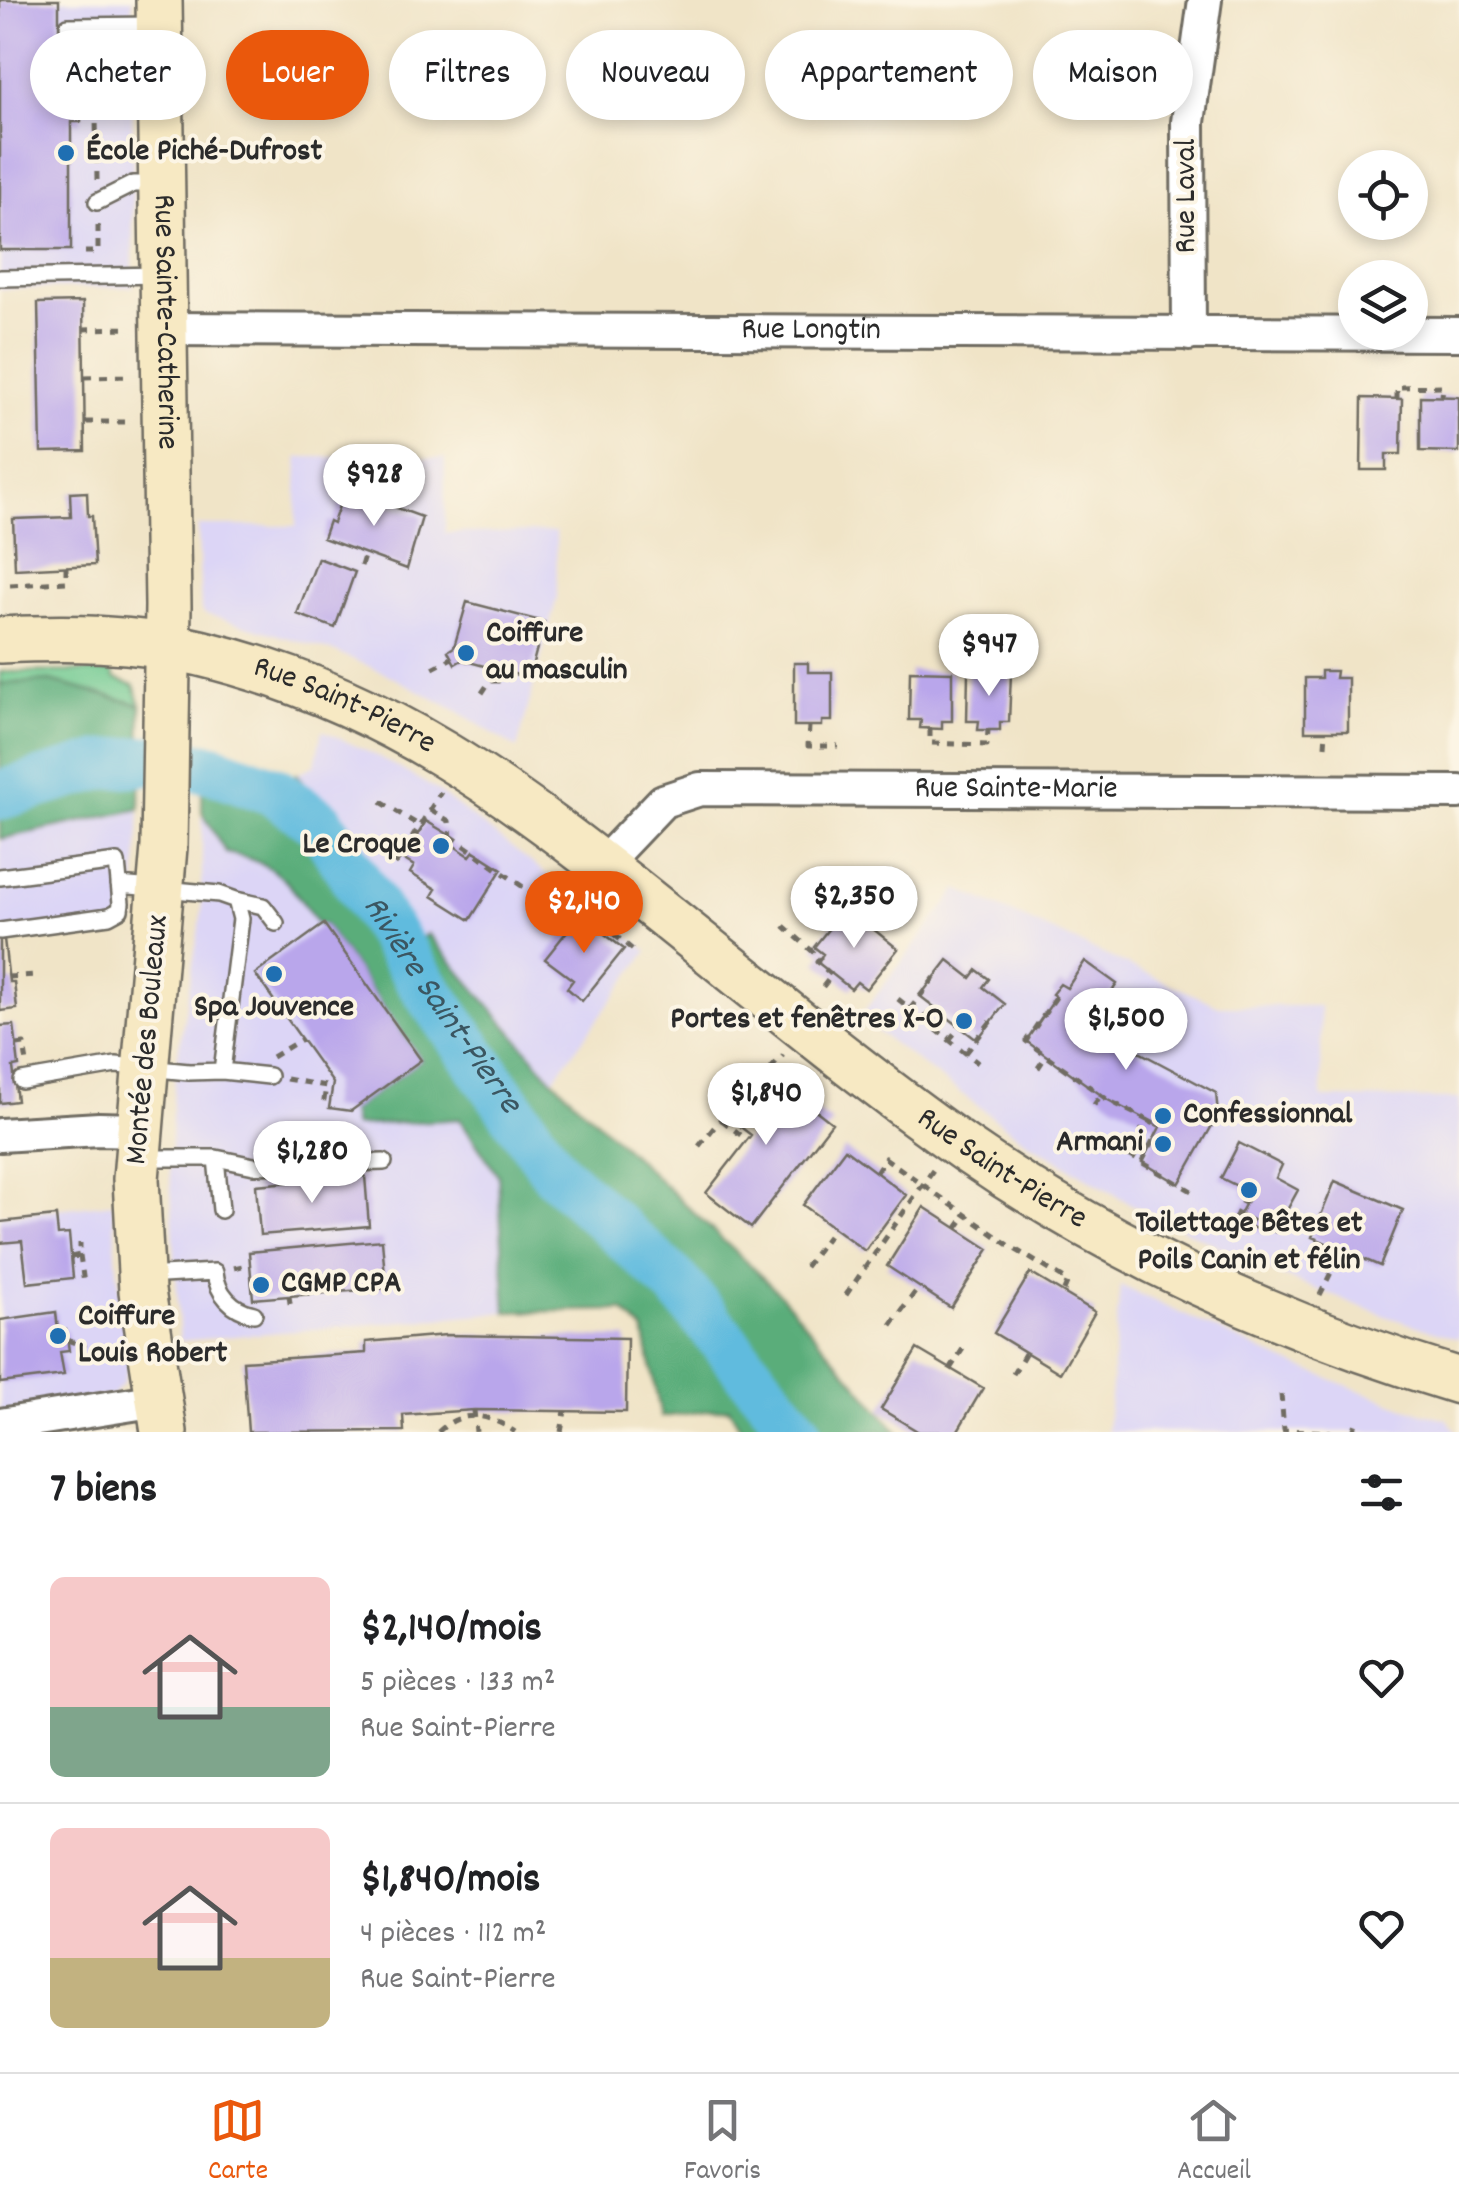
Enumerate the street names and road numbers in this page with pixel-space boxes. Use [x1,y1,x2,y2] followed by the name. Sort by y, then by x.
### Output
[1165,138,1211,253] street label: Rue Laval
[139,194,189,450] street label: Rue Sainte-Catherine
[741,308,881,355] street label: Rue Longtin
[247,646,444,767] street label: Rue Saint-Pierre
[914,767,1118,814] street label: Rue Sainte-Marie
[115,913,183,1167] street label: Montée des Bouleaux
[906,1097,1095,1243] street label: Rue Saint-Pierre

